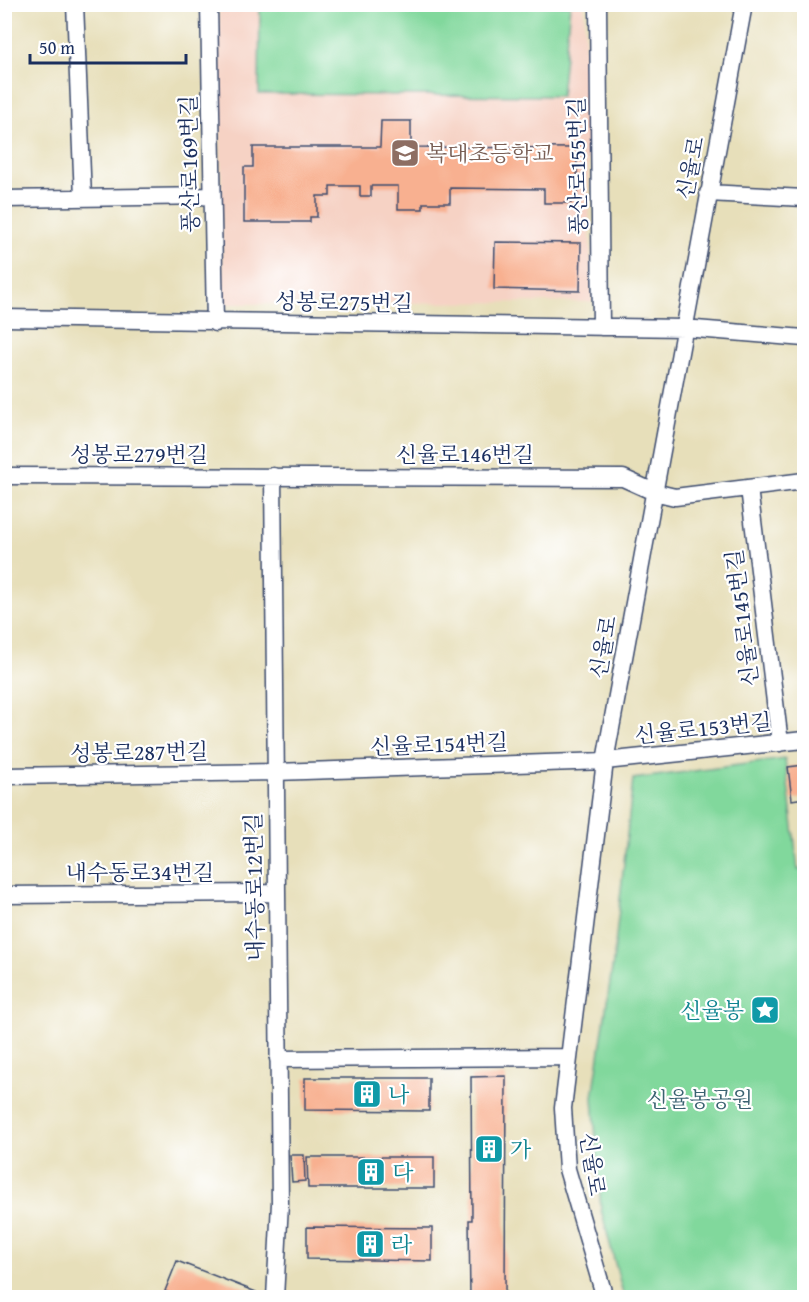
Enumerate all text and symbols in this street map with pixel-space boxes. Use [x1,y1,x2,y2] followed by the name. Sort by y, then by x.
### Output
[30,27,186,65] scale bar
[39,34,75,61] text: 50 m
[172,95,206,233] street label: 풍산로169번길
[560,97,594,235] street label: 풍산로155번길
[668,134,712,202] street label: 신율로
[389,137,421,169] school or university icon: 복대초등학교
[426,137,554,169] place label: 복대초등학교
[275,285,413,319] street label: 성봉로275번길
[70,438,208,470] street label: 성봉로279번길
[396,438,534,470] street label: 신율로146번길
[718,548,766,688] street label: 신율로145번길
[582,613,624,681] street label: 신율로
[633,705,773,751] street label: 신율로153번길
[369,726,509,762] street label: 신율로154번길
[70,735,208,769] street label: 성봉로287번길
[237,812,271,962] street label: 내수동로12번길
[66,856,214,888] street label: 내수동로34번길
[680,994,744,1026] place label: 신율봉
[749,994,781,1026] place icon: 신율봉
[351,1078,383,1110] building icon: 나
[388,1078,410,1110] place label: 나
[647,1083,753,1115] park label: 신율봉공원
[572,1130,614,1198] street label: 신율로
[473,1133,505,1165] building icon: 가
[510,1133,532,1165] place label: 가
[355,1156,387,1188] building icon: 다
[392,1156,414,1188] place label: 다
[354,1228,386,1260] building icon: 라
[391,1228,413,1260] place label: 라

